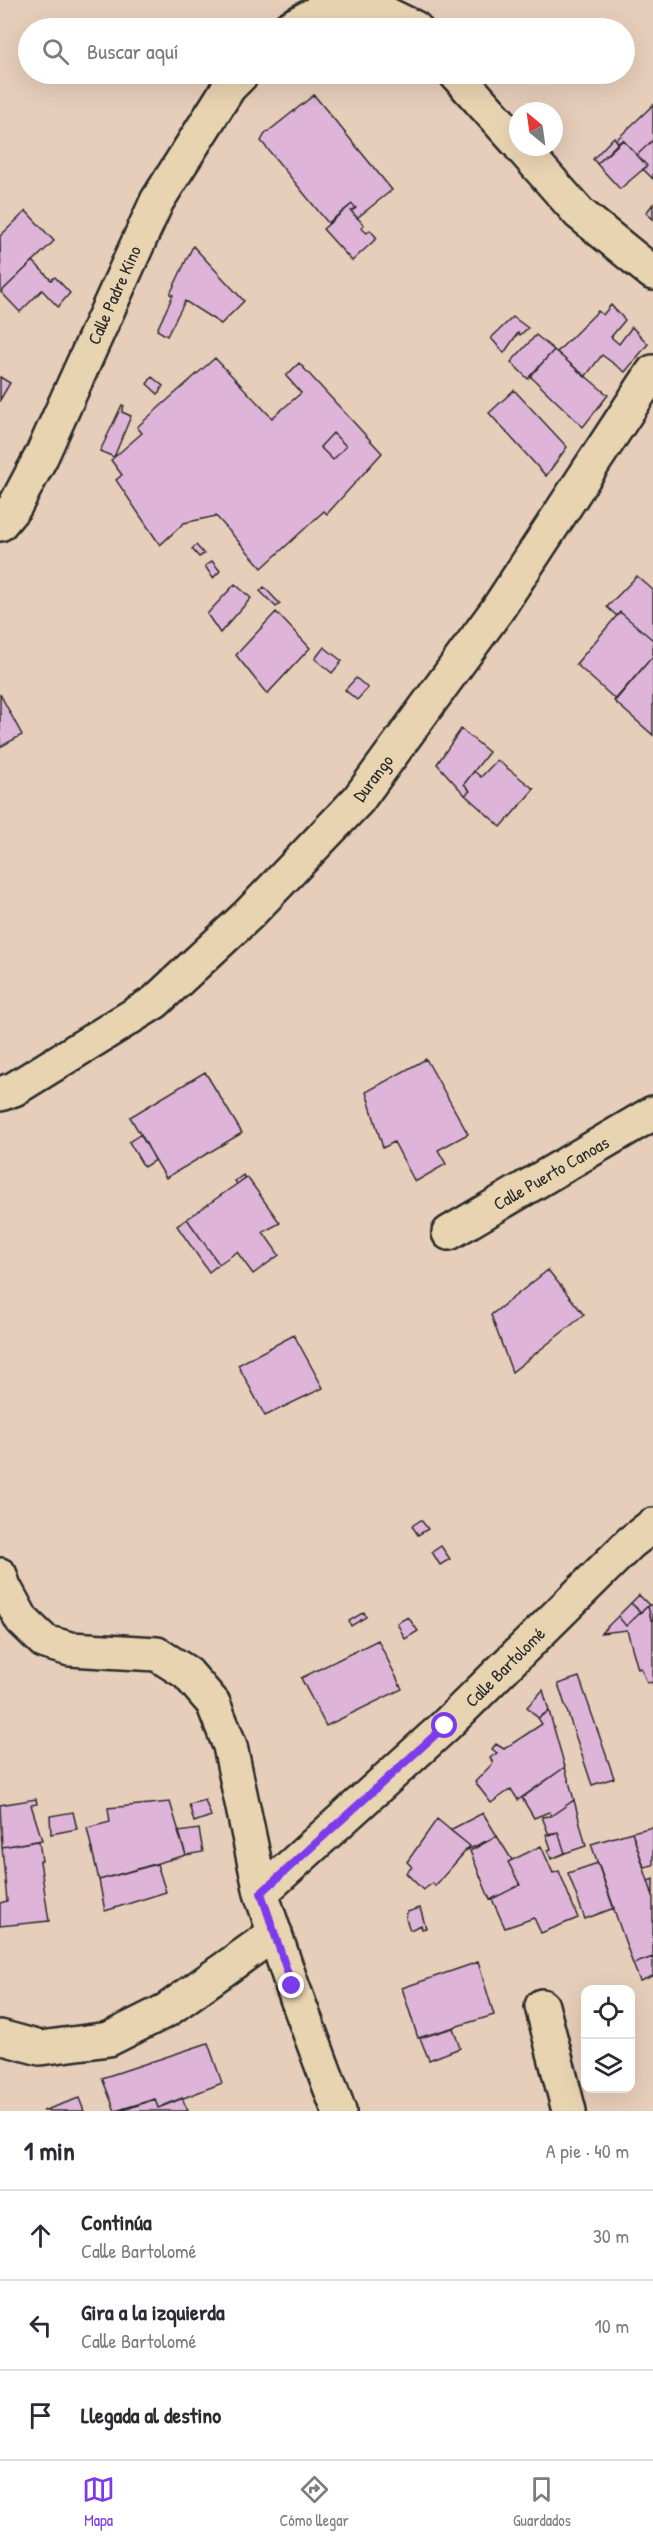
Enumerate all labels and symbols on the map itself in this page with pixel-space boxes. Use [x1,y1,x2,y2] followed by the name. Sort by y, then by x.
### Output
[509,102,563,156] north arrow
[81,242,147,348] street label: Calle Padre Kino
[347,749,399,807] street label: Durango
[489,1130,614,1216] street label: Calle Puerto Canoas
[459,1621,551,1713] street label: Calle Bartolomé
[431,1712,457,1738] route start
[278,1972,304,1998] route end

